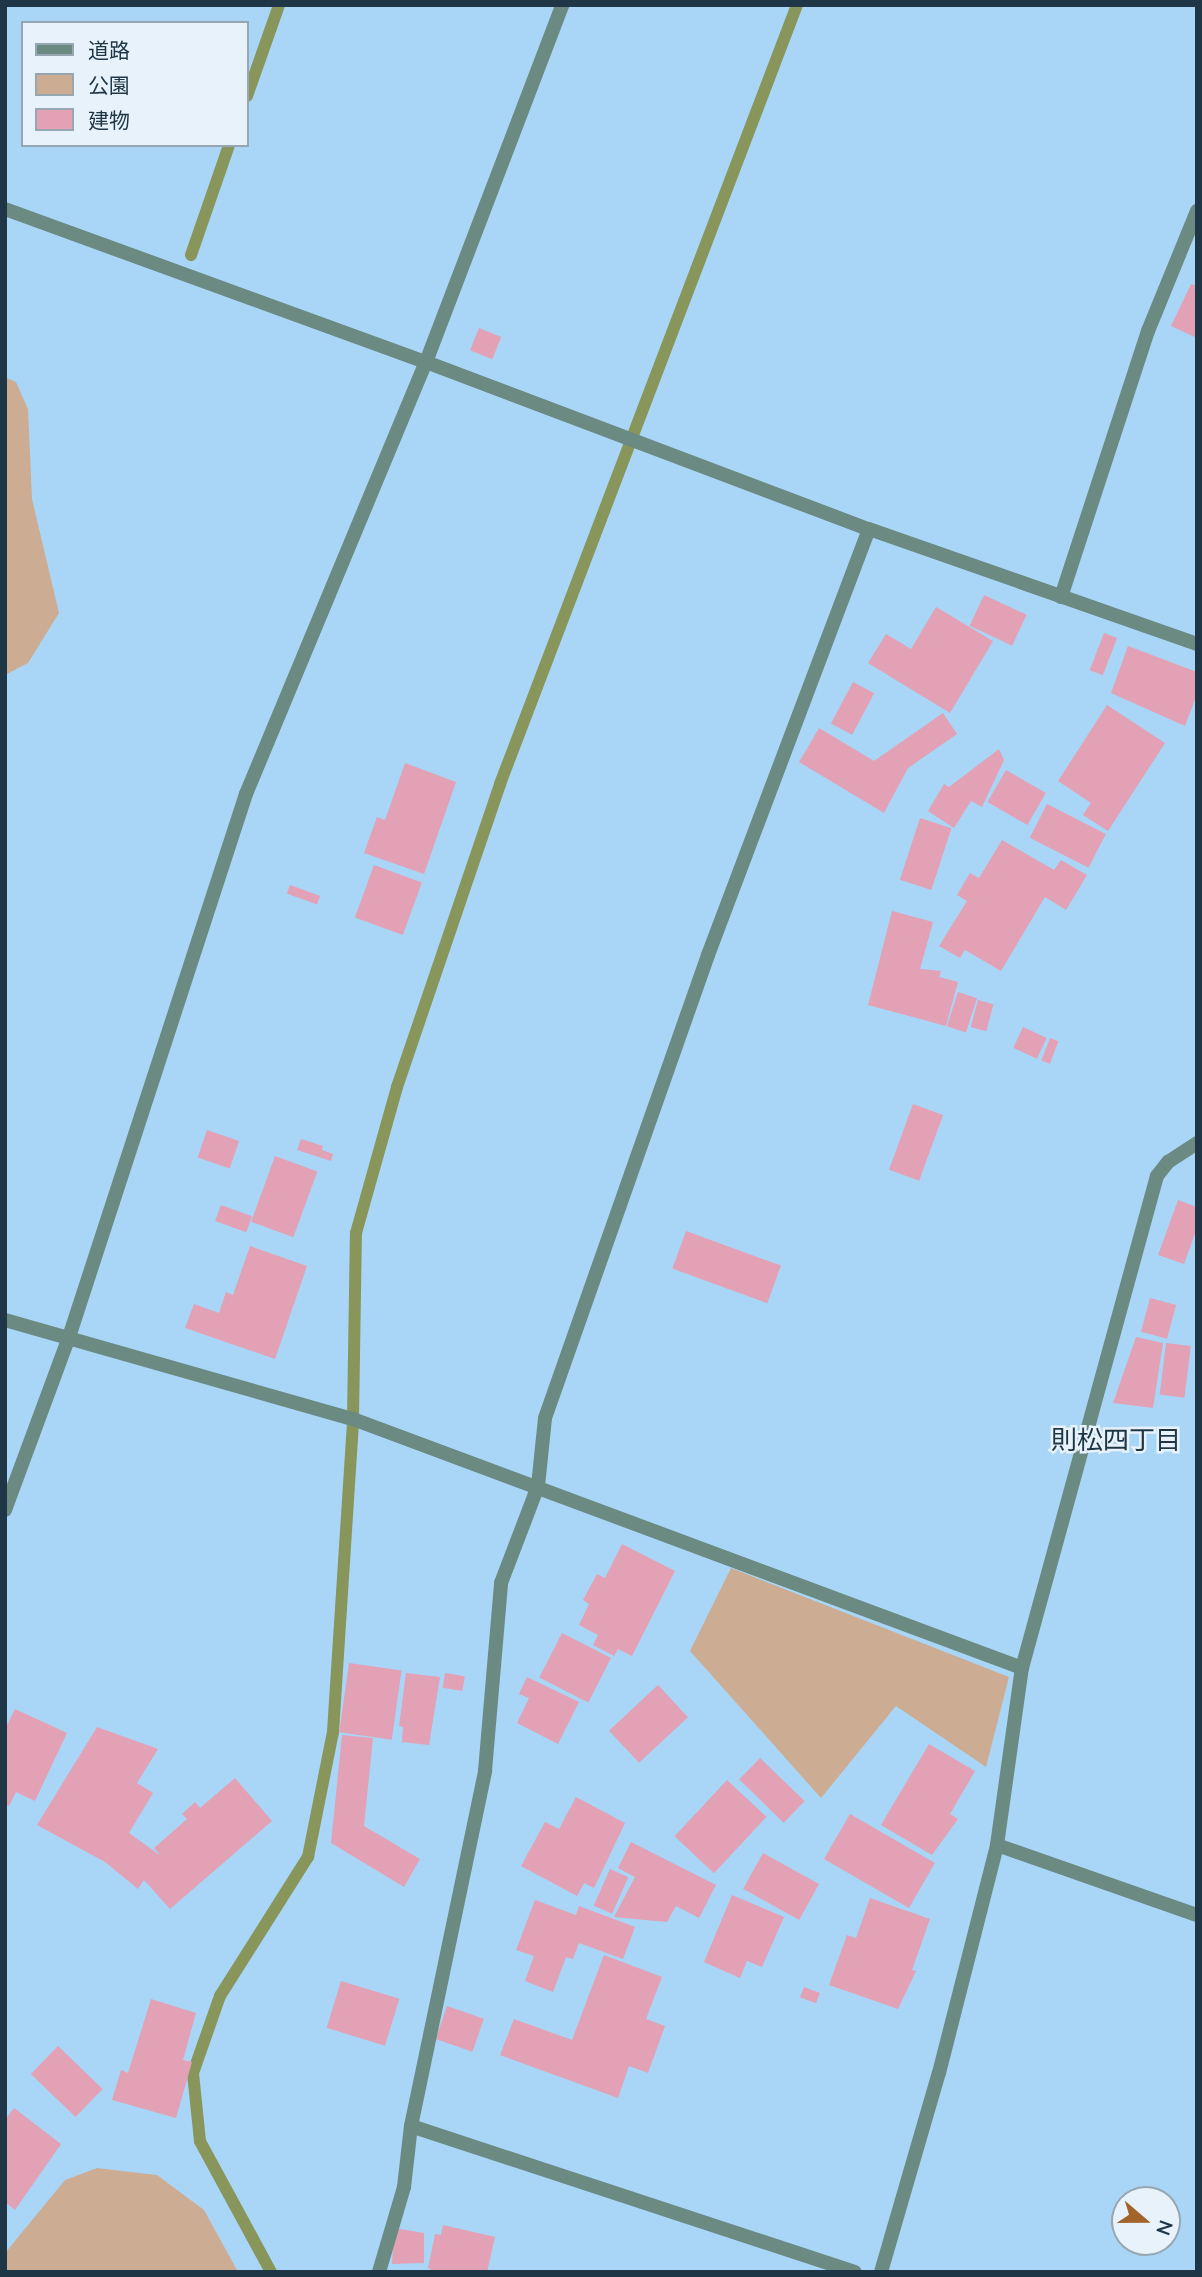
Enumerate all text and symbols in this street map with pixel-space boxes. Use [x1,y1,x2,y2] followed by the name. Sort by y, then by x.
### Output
[21,21,248,147] legend
[88,37,130,65] text: 道路
[88,72,130,100] text: 公園
[88,107,130,135] text: 建物
[1051,1425,1181,1457] district label: 則松四丁目
[1111,2186,1181,2256] north arrow
[1149,2216,1179,2239] text: N

